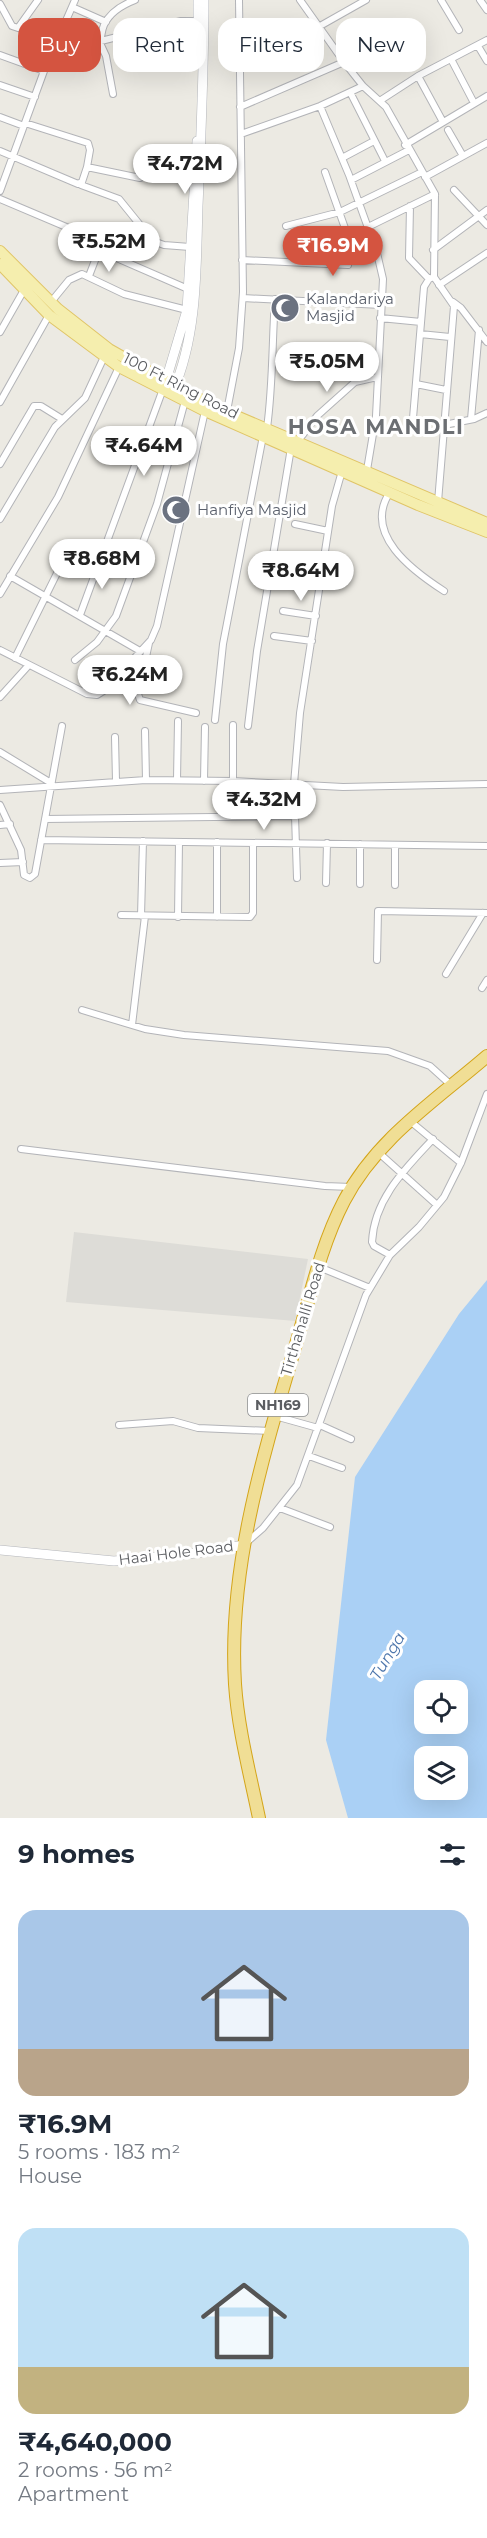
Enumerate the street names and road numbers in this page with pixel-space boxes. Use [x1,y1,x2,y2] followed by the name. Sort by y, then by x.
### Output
[120,348,242,423] street label: 100 Ft Ring Road
[276,1260,329,1378] street label: Tirthahalli Road
[248,1394,308,1416] road number: NH169
[117,1536,235,1569] street label: Haai Hole Road

